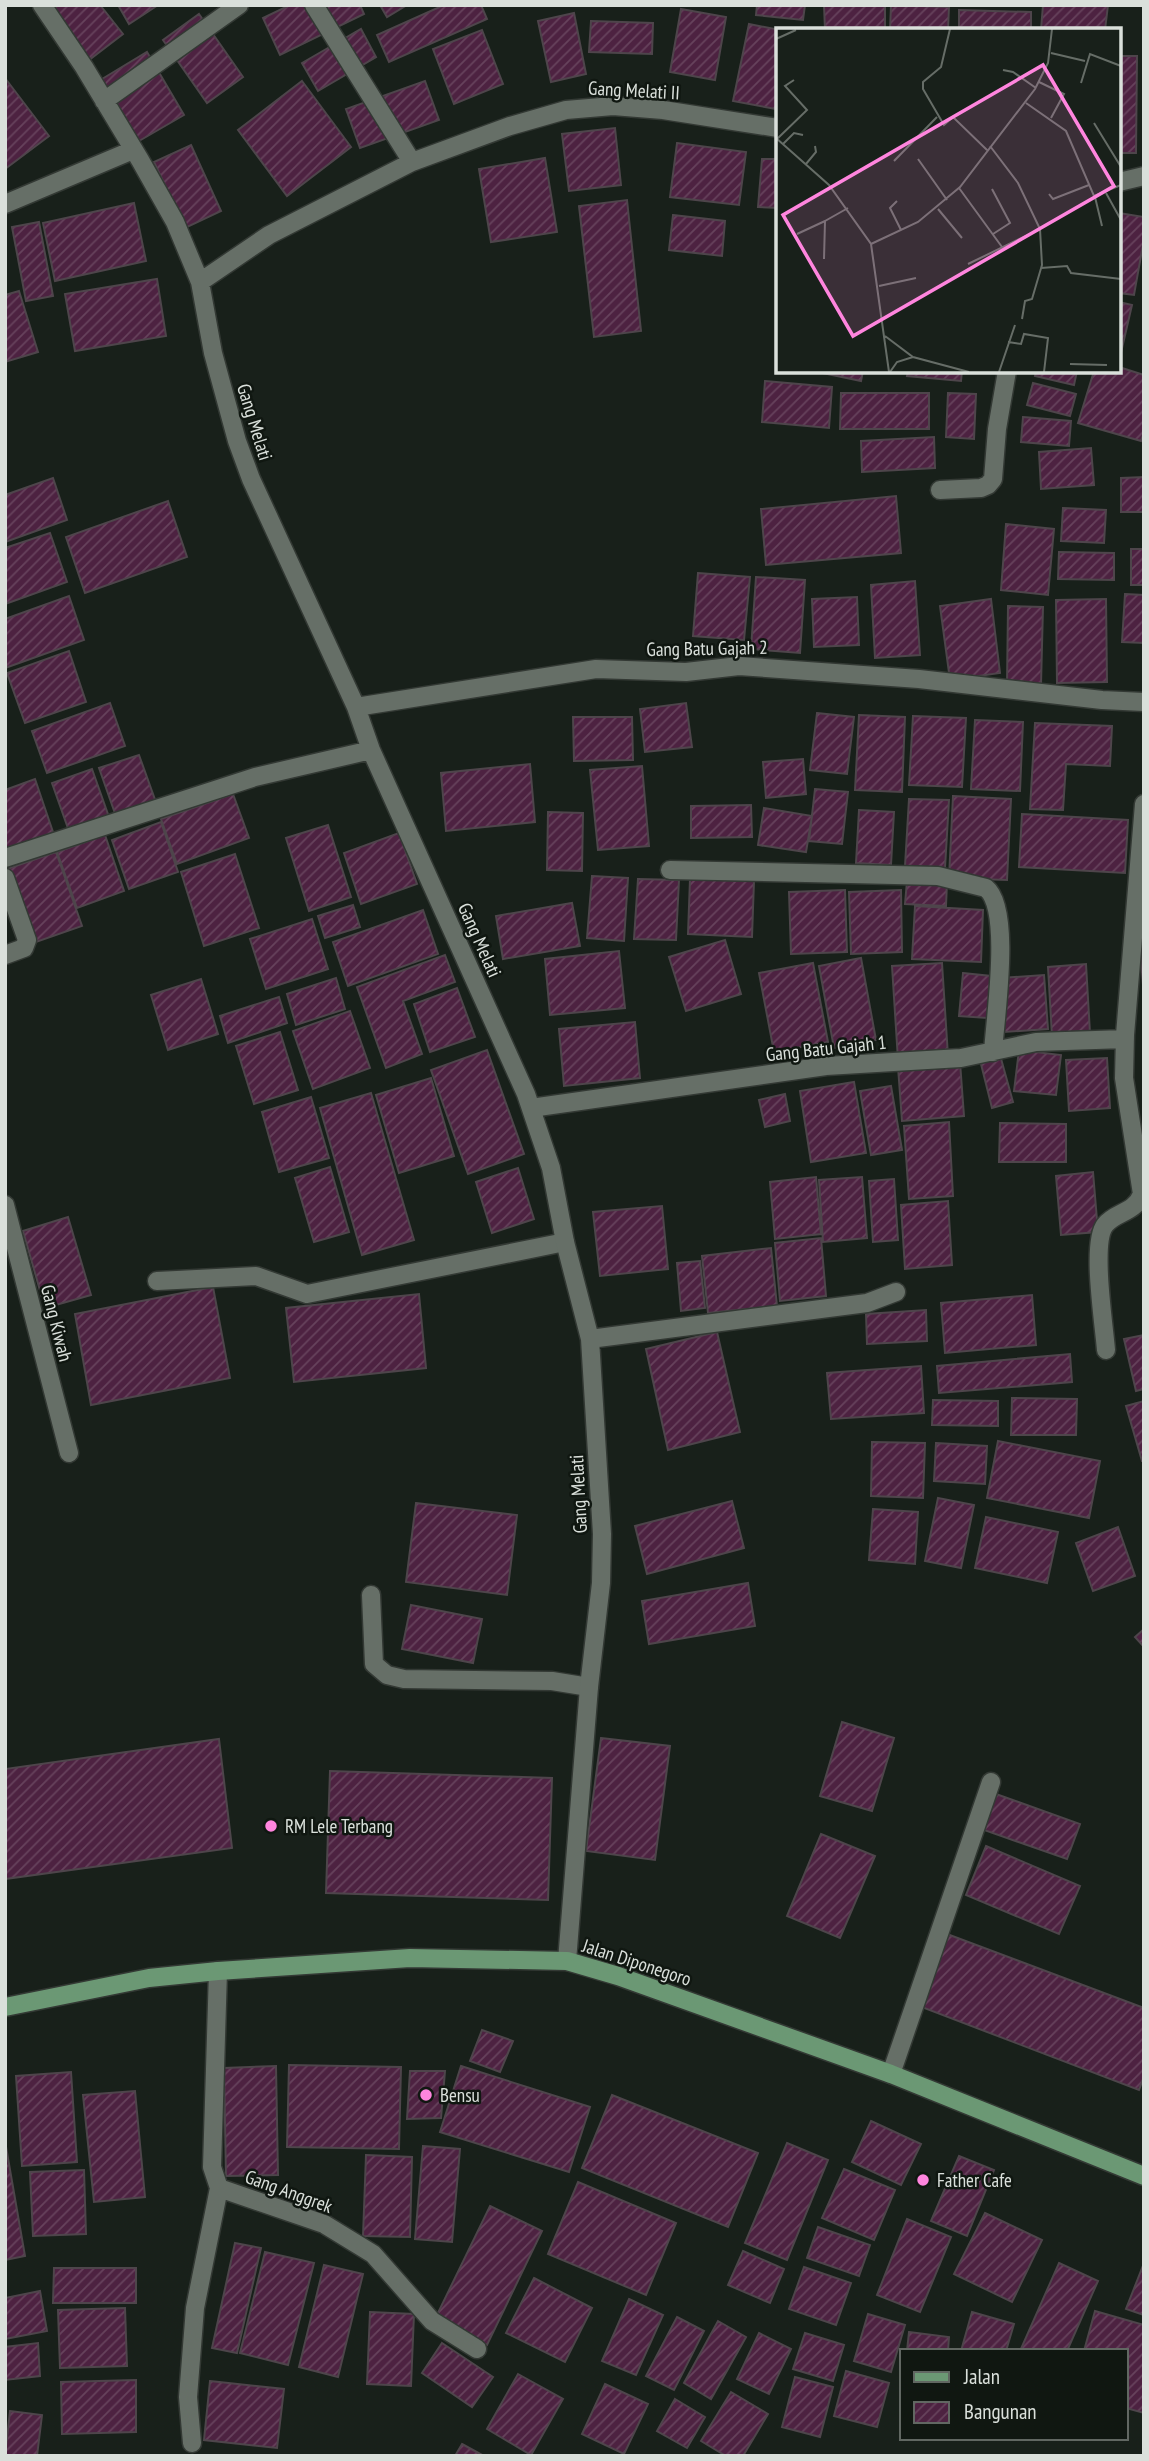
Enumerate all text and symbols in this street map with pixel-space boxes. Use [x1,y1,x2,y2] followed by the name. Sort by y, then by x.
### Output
[776,28,1121,373] inset map
[588,76,680,104] street label: Gang Melati II
[232,381,278,463] street label: Gang Melati
[646,635,768,661] street label: Gang Batu Gajah 2
[453,899,507,981] street label: Gang Melati
[764,1030,888,1066] street label: Gang Batu Gajah 1
[36,1282,78,1364] street label: Gang Kiwah
[564,1454,592,1534] street label: Gang Melati
[285,1814,393,1838] place label: RM Lele Terbang
[263,1818,279,1834] marker: RM Lele Terbang
[579,1933,694,1991] street label: Jalan Diponegoro
[440,2083,480,2107] place label: Bensu
[418,2087,434,2103] marker: Bensu
[242,2164,337,2218] street label: Gang Anggrek
[937,2168,1012,2192] place label: Father Cafe
[915,2172,931,2188] marker: Father Cafe
[900,2349,1128,2440] legend
[963,2363,1000,2390] text: Jalan
[964,2398,1037,2425] text: Bangunan

